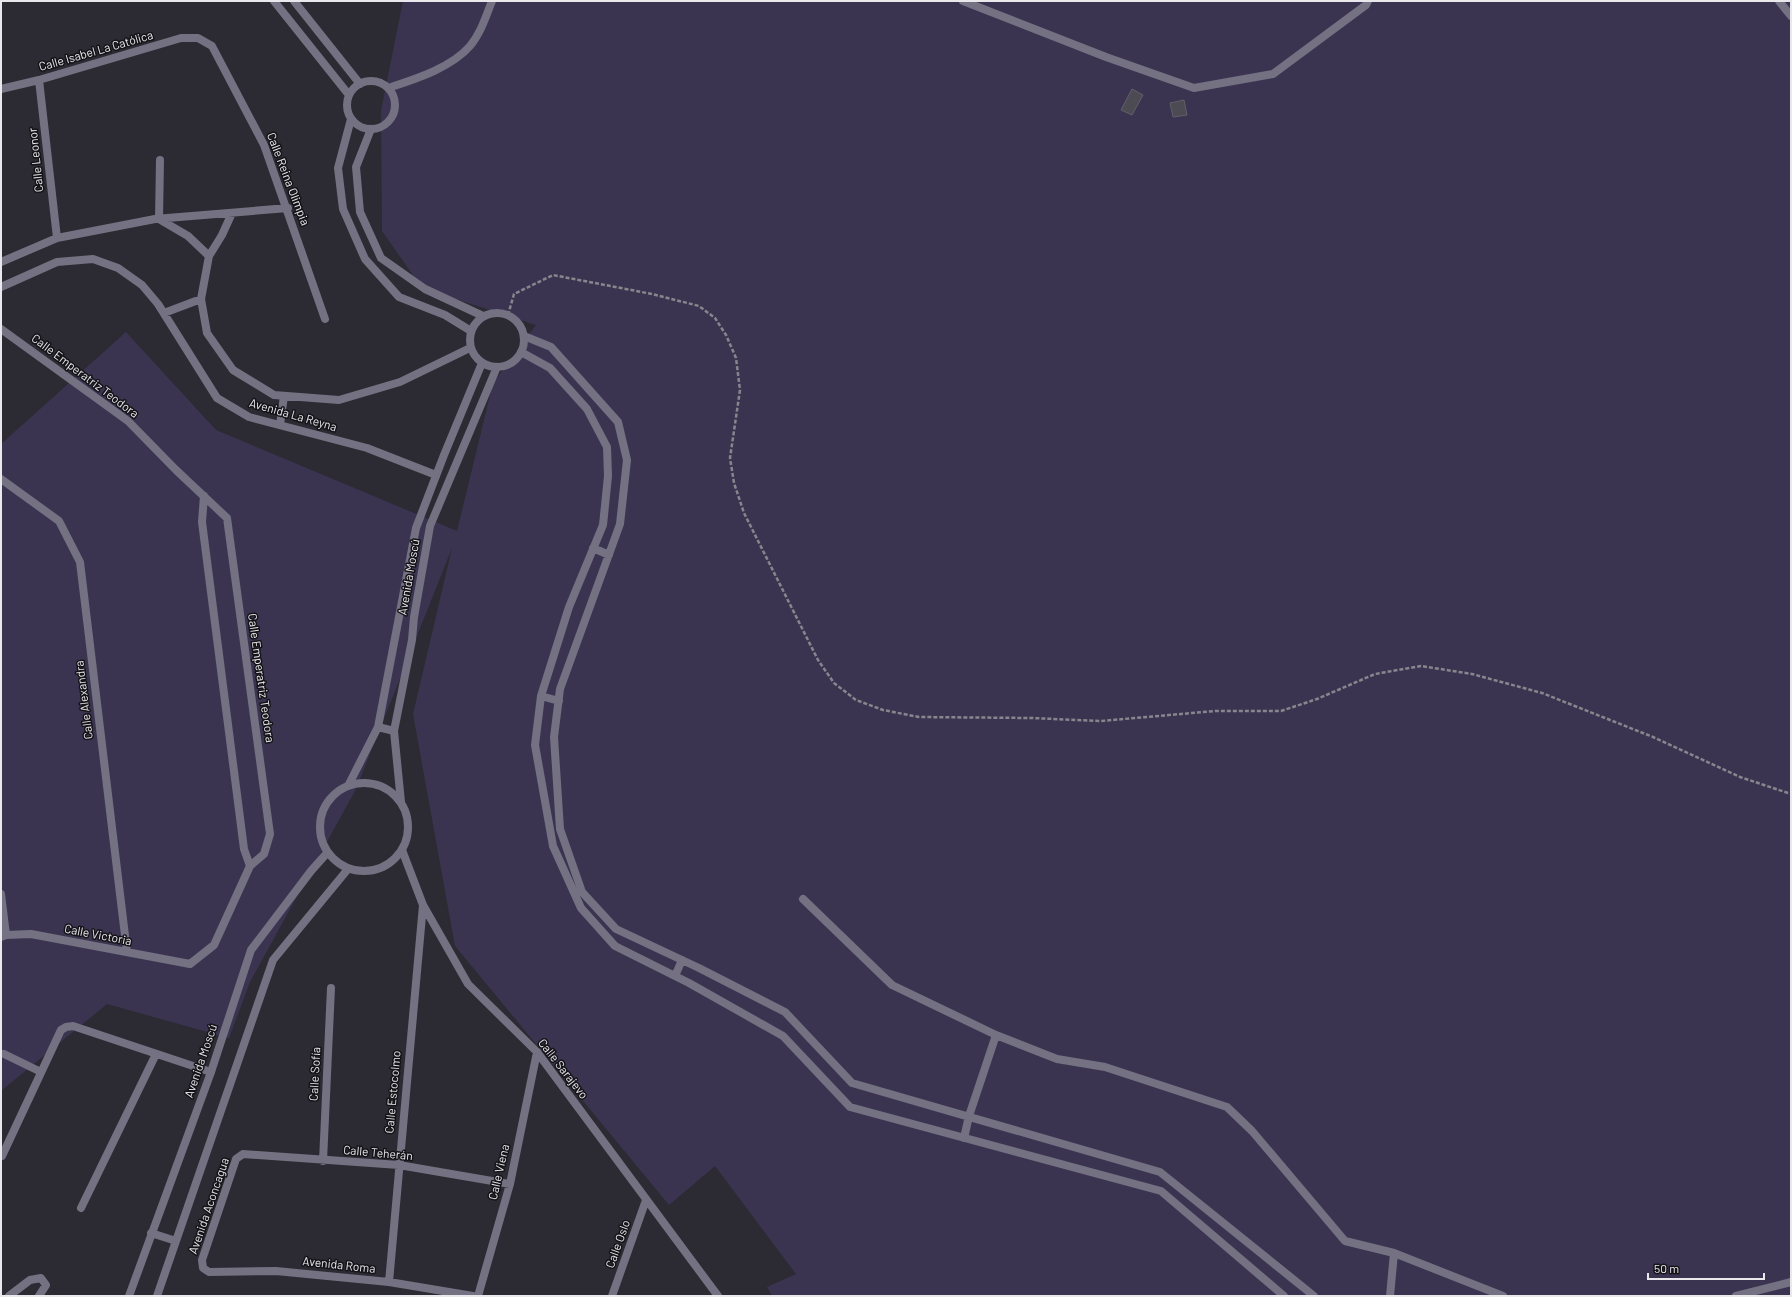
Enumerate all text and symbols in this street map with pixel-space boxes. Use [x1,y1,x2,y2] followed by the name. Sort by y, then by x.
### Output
[37,27,154,73] street label: Calle Isabel La Católica
[25,127,45,193] street label: Calle Leonor
[265,130,313,227] street label: Calle Reina Olimpia
[29,330,142,420] street label: Calle Emperatriz Teodora
[248,395,339,433] street label: Avenida La Reyna
[394,538,422,616] street label: Avenida Moscú
[246,612,278,743] street label: Calle Emperatriz Teodora
[71,660,95,740] street label: Calle Alexandra
[63,921,133,947] street label: Calle Victoria
[181,1022,219,1099] street label: Avenida Moscú
[536,1036,592,1101] street label: Calle Sarajevo
[306,1047,322,1101] street label: Calle Sofía
[381,1050,403,1134] street label: Calle Estocolmo
[343,1142,413,1162] street label: Calle Teherán
[485,1143,511,1201] street label: Calle Viena
[185,1156,231,1256] street label: Avenida Aconcagua
[602,1218,632,1270] street label: Calle Oslo
[302,1253,376,1275] street label: Avenida Roma
[1648,1255,1764,1281] scale bar
[1654,1261,1679,1275] text: 50 m

